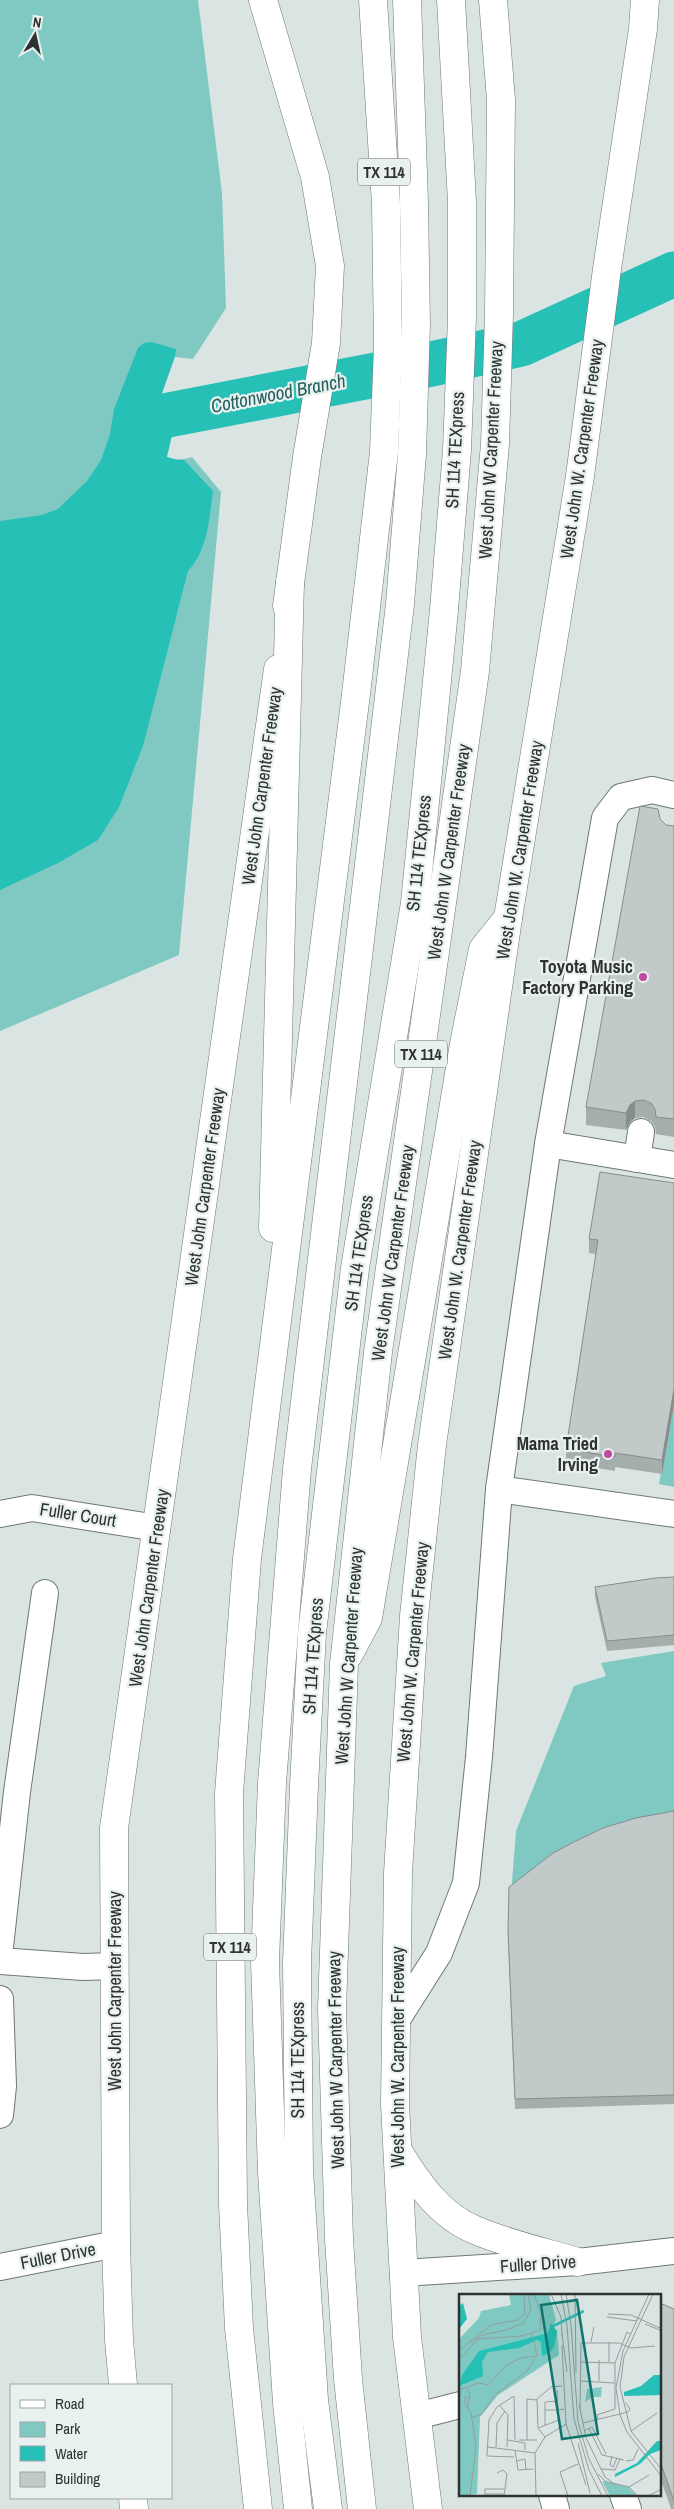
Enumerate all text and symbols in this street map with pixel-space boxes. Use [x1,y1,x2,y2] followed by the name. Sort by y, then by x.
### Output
[10,10,60,60] north arrow
[32,13,43,32] text: N
[358,158,410,186] road number: TX 114
[554,337,609,560] street label: West John W. Carpenter Freeway
[472,340,509,559] street label: West John W Carpenter Freeway
[208,367,348,419] water label: Cottonwood Branch
[439,391,470,509] street label: SH 114 TEXpress
[235,685,288,887] street label: West John Carpenter Freeway
[490,738,549,961] street label: West John W. Carpenter Freeway
[421,742,476,962] street label: West John W Carpenter Freeway
[400,794,437,912] street label: SH 114 TEXpress
[522,954,633,1000] place label: Toyota Music Factory Parking
[637,971,649,983] marker: Toyota Music Factory Parking
[395,1040,447,1068] road number: TX 114
[178,1086,231,1288] street label: West John Carpenter Freeway
[432,1138,487,1361] street label: West John W. Carpenter Freeway
[365,1143,420,1363] street label: West John W Carpenter Freeway
[338,1193,379,1313] street label: SH 114 TEXpress
[517,1431,598,1477] place label: Mama Tried Irving
[602,1448,614,1460] marker: Mama Tried Irving
[122,1487,175,1689] street label: West John Carpenter Freeway
[38,1496,118,1533] street label: Fuller Court
[390,1540,435,1763] street label: West John W. Carpenter Freeway
[328,1546,369,1766] street label: West John W Carpenter Freeway
[296,1597,329,1715] street label: SH 114 TEXpress
[102,1890,127,2091] street label: West John Carpenter Freeway
[204,1934,256,1960] road number: TX 114
[385,1946,410,2168] street label: West John W. Carpenter Freeway
[321,1950,350,2169] street label: West John W Carpenter Freeway
[285,2002,310,2118] street label: SH 114 TEXpress
[18,2236,98,2275] street label: Fuller Drive
[499,2248,577,2279] street label: Fuller Drive
[459,2294,662,2496] inset map
[10,2384,172,2499] legend
[55,2393,84,2414] text: Road
[55,2418,81,2439] text: Park
[55,2443,87,2464] text: Water
[55,2468,100,2489] text: Building

